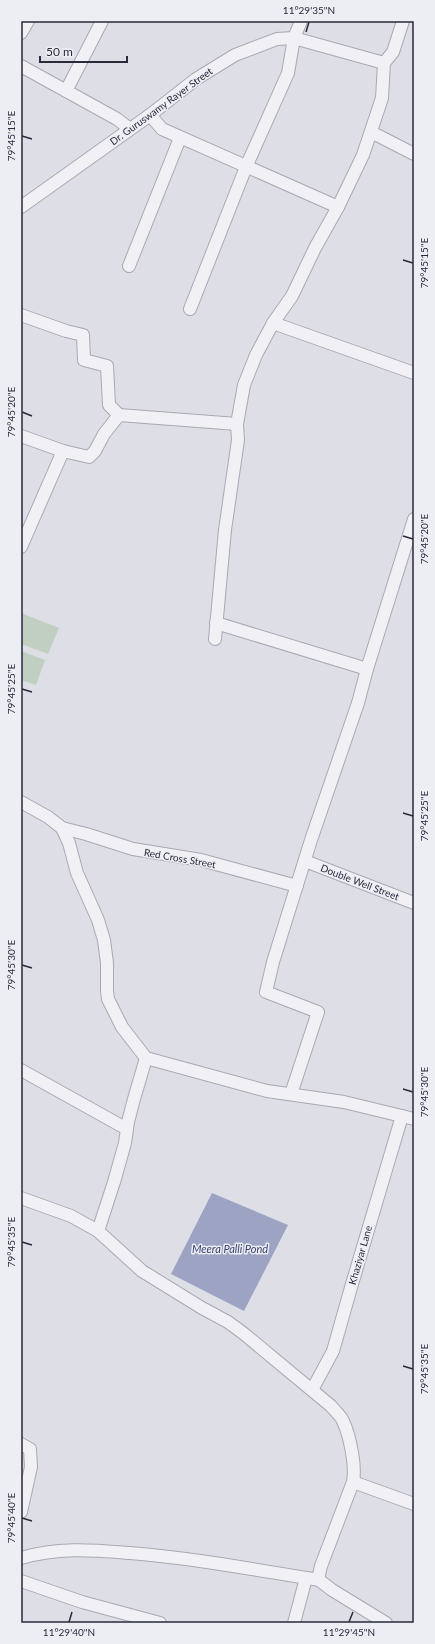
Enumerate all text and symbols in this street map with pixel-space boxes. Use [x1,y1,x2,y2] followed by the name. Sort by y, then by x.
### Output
[283,4,335,16] text: 11°29'35"N
[40,38,127,64] scale bar
[46,44,73,59] text: 50 m
[107,64,215,147] street label: Dr. Guruswamy Rayer Street
[5,111,17,161] text: 79°45'15"E
[418,238,430,288] text: 79°45'15"E
[5,387,17,437] text: 79°45'20"E
[418,514,430,564] text: 79°45'20"E
[5,664,17,714] text: 79°45'25"E
[418,791,430,841] text: 79°45'25"E
[143,846,217,870] street label: Red Cross Street
[319,862,401,903] street label: Double Well Street
[5,940,17,990] text: 79°45'30"E
[418,1067,430,1117] text: 79°45'30"E
[5,1217,17,1267] text: 79°45'35"E
[346,1224,374,1286] street label: Khaziyar Lane
[192,1242,268,1255] water label: Meera Palli Pond
[418,1344,430,1394] text: 79°45'35"E
[5,1493,17,1543] text: 79°45'40"E
[43,1626,95,1638] text: 11°29'40"N
[323,1626,375,1638] text: 11°29'45"N

